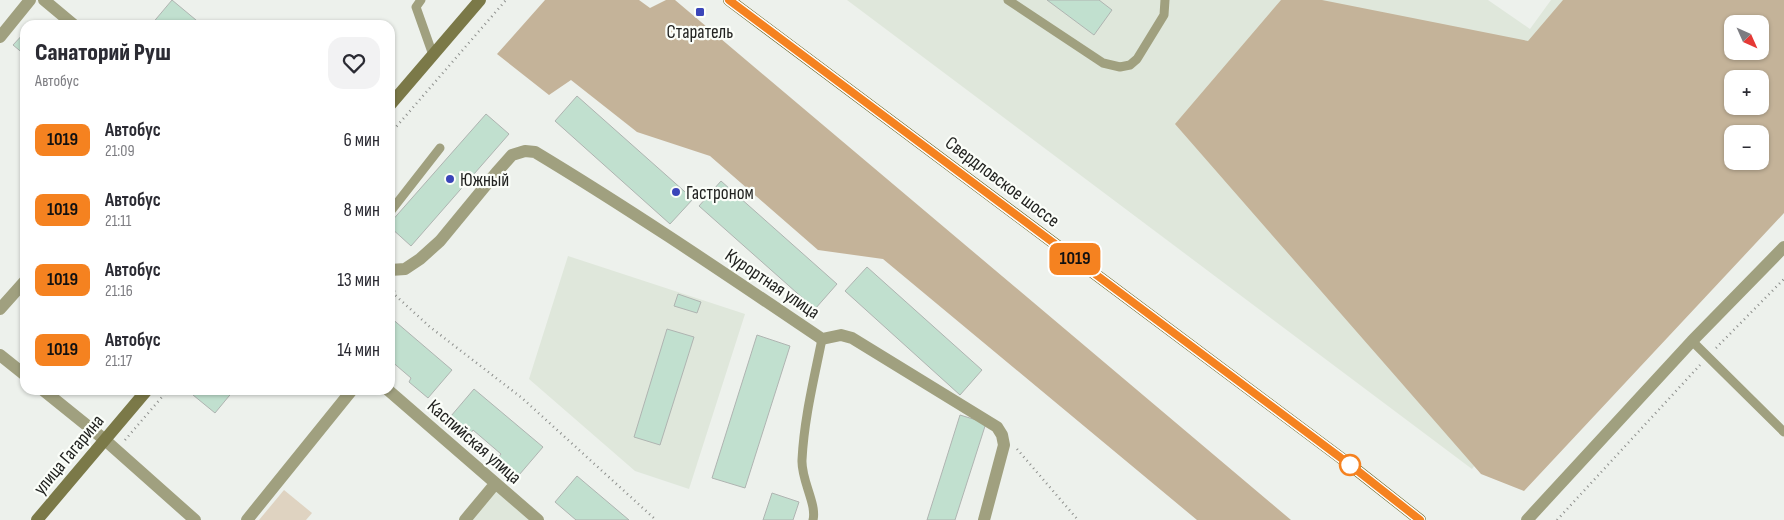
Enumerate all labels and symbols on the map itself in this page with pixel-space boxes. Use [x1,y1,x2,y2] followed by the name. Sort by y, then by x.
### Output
[694,6,706,18] marker: Старатель
[1724,15,1769,60] north arrow
[667,21,733,44] place label: Старатель
[940,132,1064,233] street label: Свердловское шоссе
[460,169,509,192] place label: Южный
[444,173,456,185] marker: Южный
[686,182,754,205] place label: Гастроном
[670,186,682,198] marker: Гастроном
[1040,243,1110,275] line badge: 1019
[721,244,824,324] street label: Курортная улица
[422,395,526,489] street label: Каспийская улица
[29,410,109,500] street label: улица Гагарина
[1339,454,1361,476] unlabelled marker

